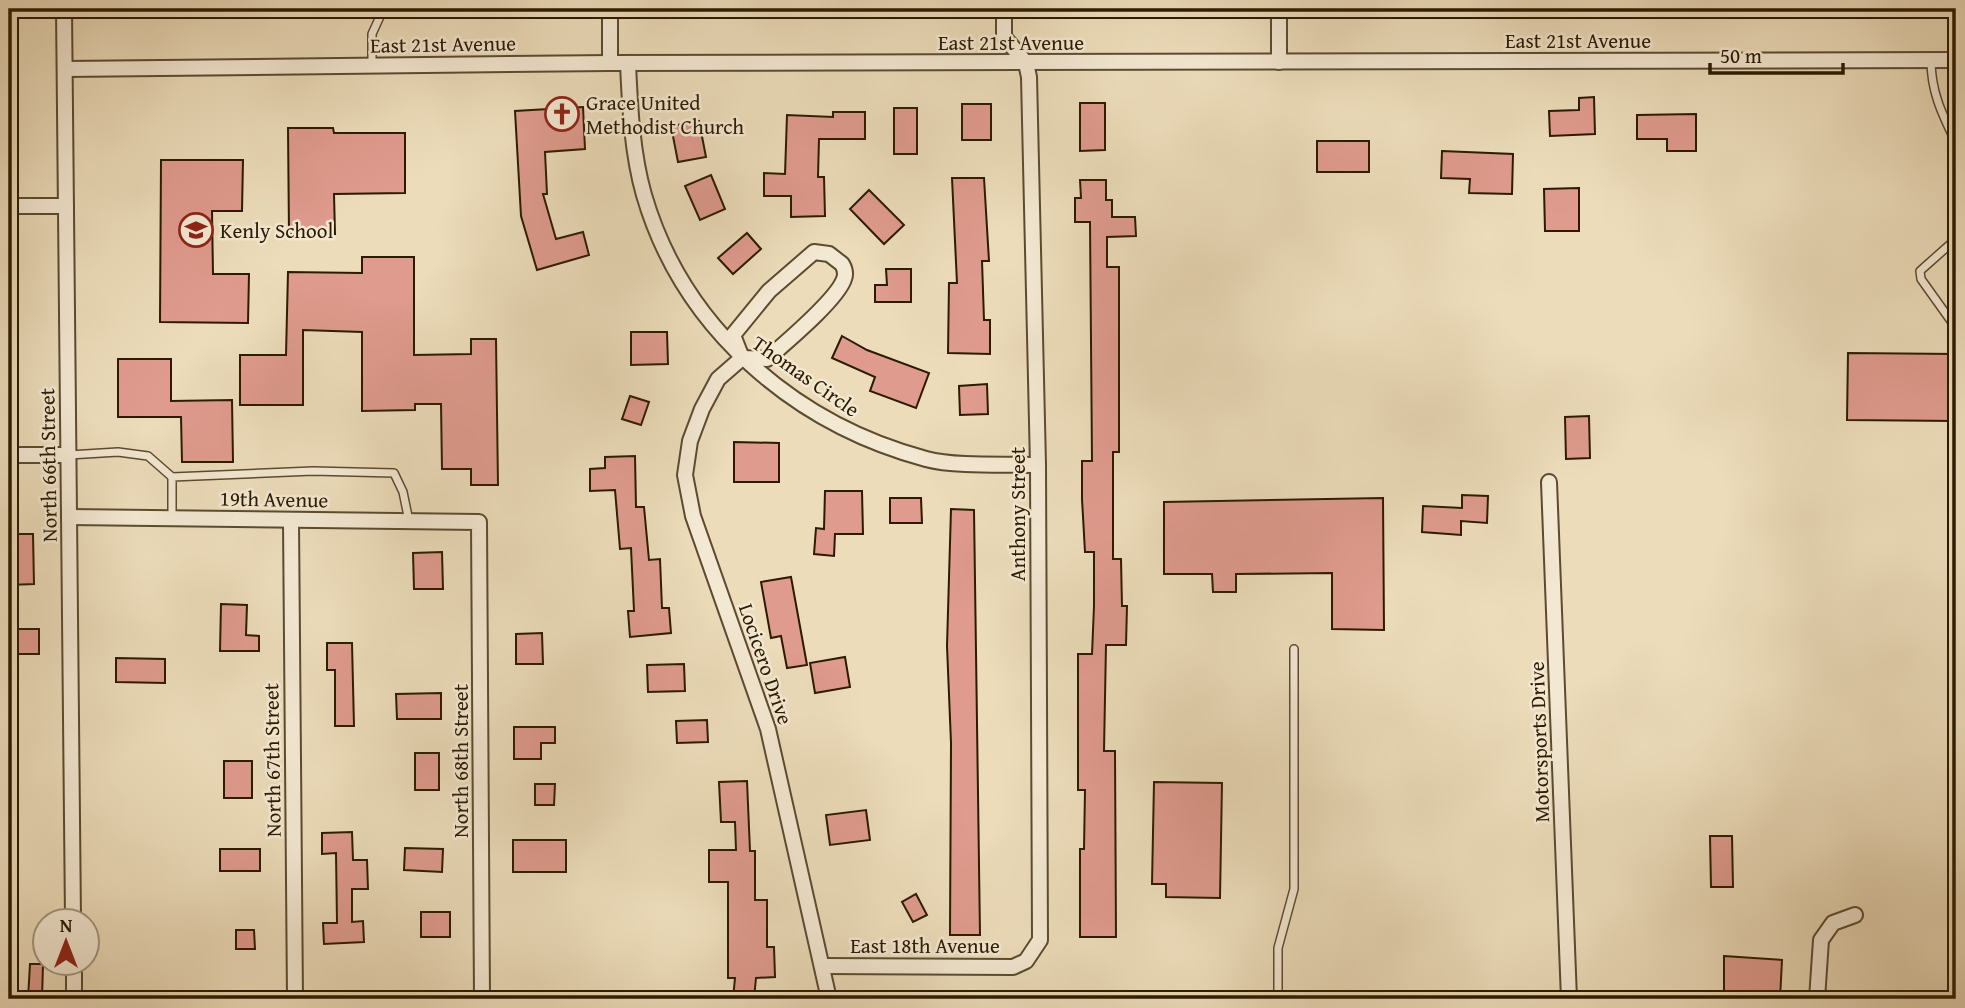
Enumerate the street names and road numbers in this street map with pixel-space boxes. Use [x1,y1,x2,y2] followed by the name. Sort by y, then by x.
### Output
[1505,25,1651,56] street label: East 21st Avenue
[370,27,516,61] street label: East 21st Avenue
[938,27,1084,58] street label: East 21st Avenue
[746,328,866,425] street label: Thomas Circle
[31,387,65,542] street label: North 66th Street
[1002,446,1033,581] street label: Anthony Street
[219,483,329,515] street label: 19th Avenue
[731,599,801,729] street label: Locicero Drive
[1521,661,1557,823] street label: Motorsports Drive
[255,682,289,837] street label: North 67th Street
[445,683,476,838] street label: North 68th Street
[850,930,1000,961] street label: East 18th Avenue

